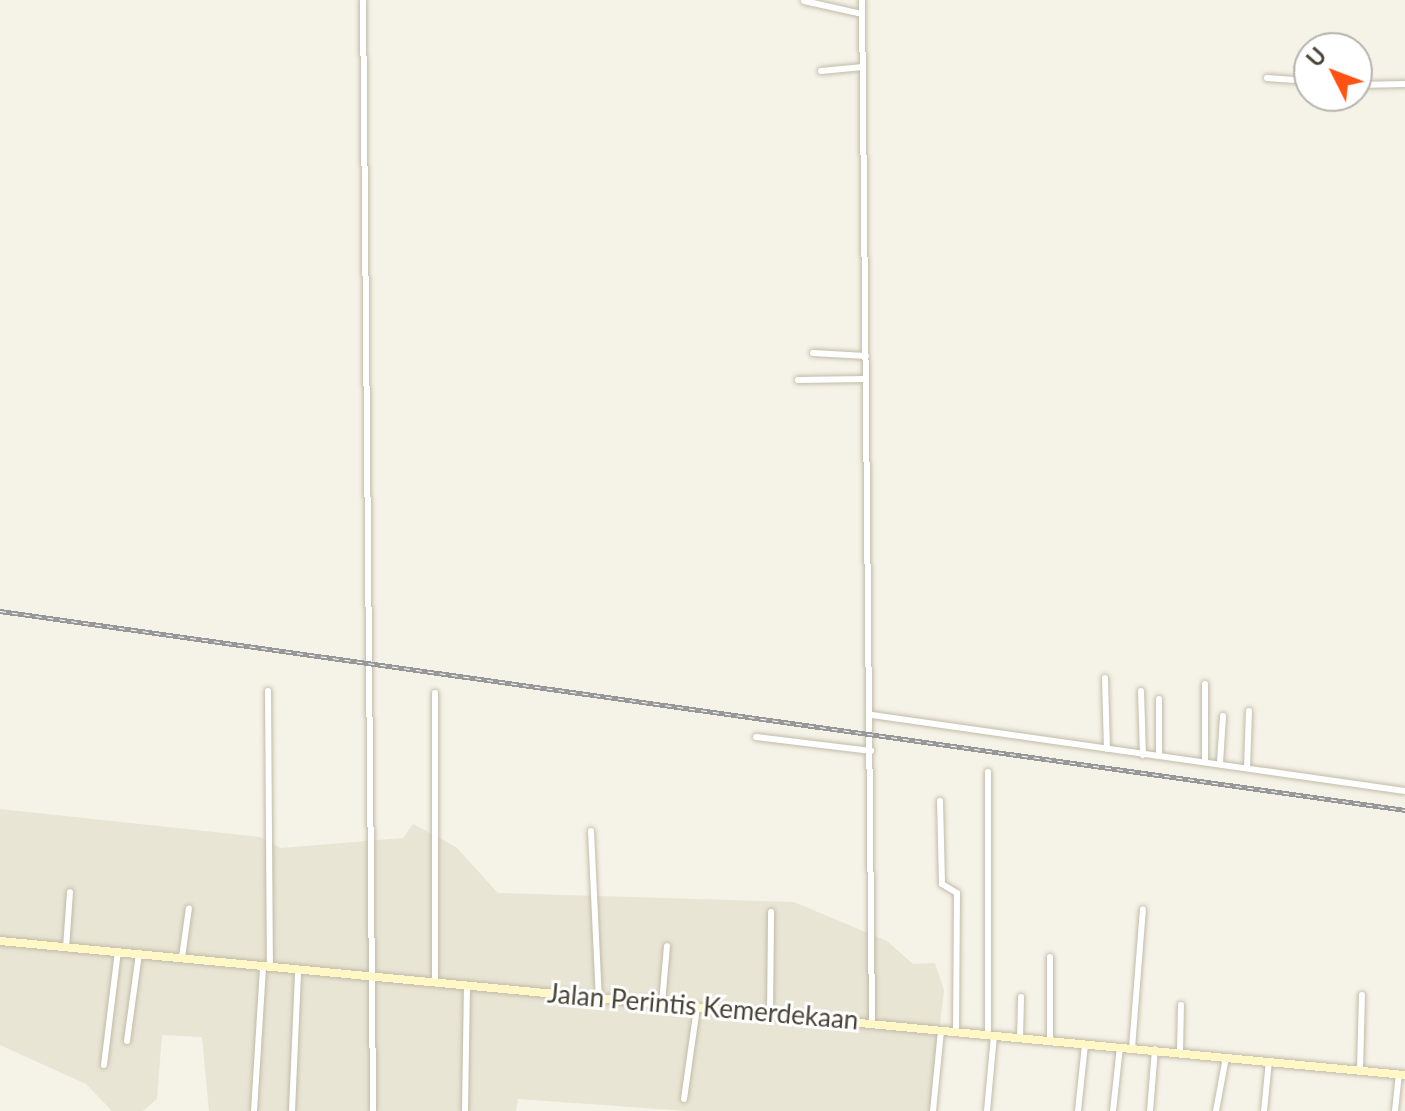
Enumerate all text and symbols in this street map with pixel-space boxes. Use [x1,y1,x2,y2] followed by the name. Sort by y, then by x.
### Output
[1293,32,1373,112] north arrow
[1301,42,1332,72] text: U
[546,978,860,1036] street label: Jalan Perintis Kemerdekaan

